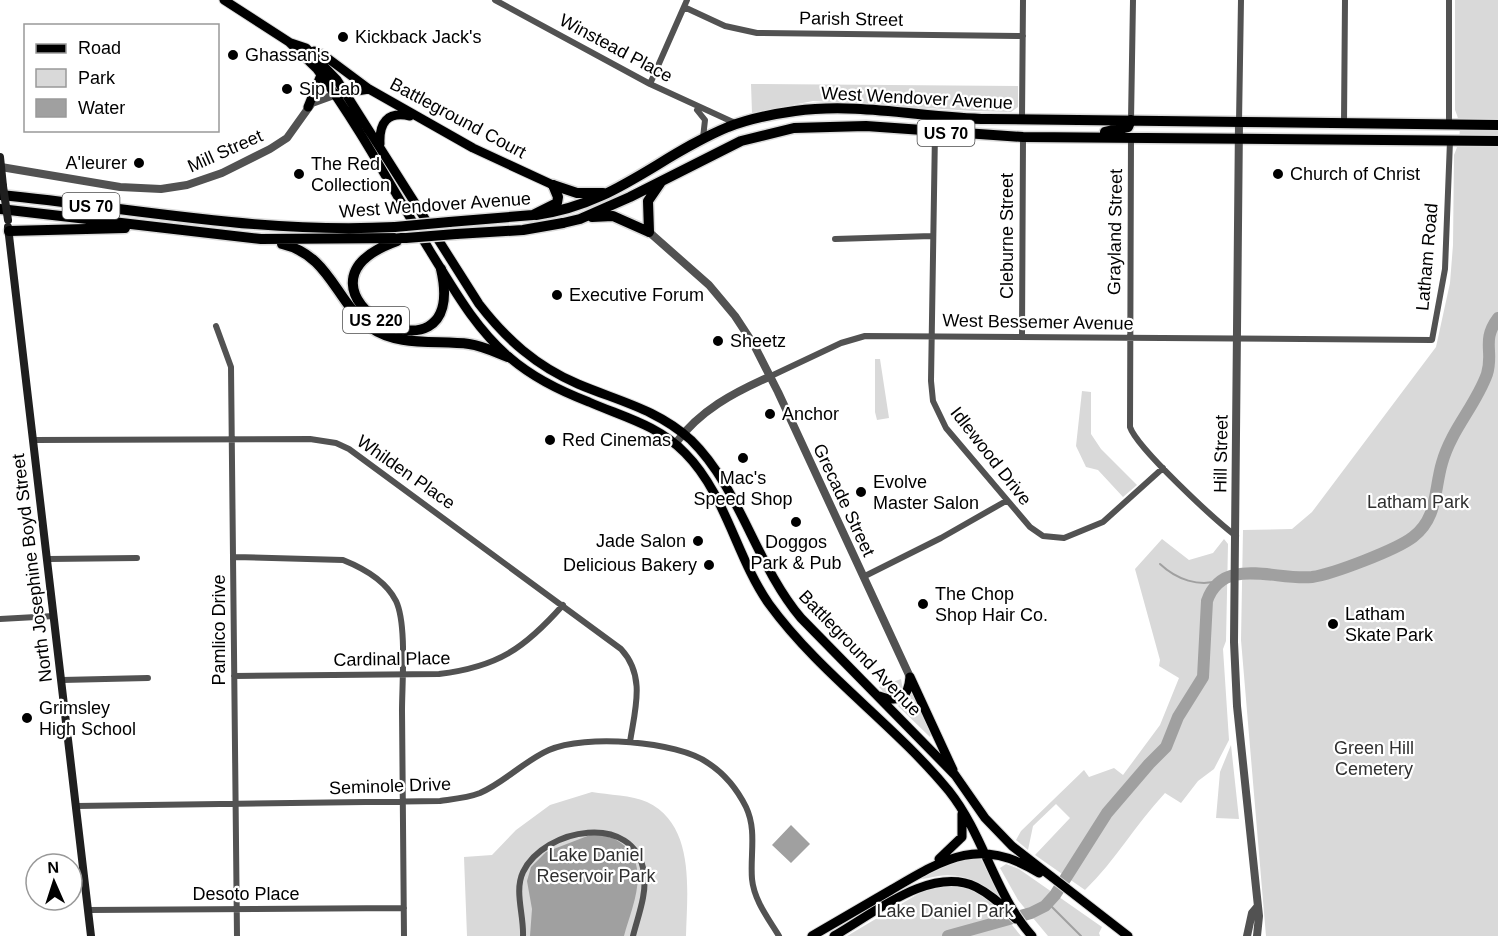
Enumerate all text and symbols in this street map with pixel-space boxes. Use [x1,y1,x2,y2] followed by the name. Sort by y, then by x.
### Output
[799,8,903,30] street label: Parish Street
[556,10,676,86] street label: Winstead Place
[24,24,219,132] legend
[355,27,481,47] place label: Kickback Jack's
[336,30,350,44] marker: Kickback Jack's
[78,38,121,58] text: Road
[245,45,329,65] place label: Ghassan's
[226,48,240,62] marker: Ghassan's
[78,68,116,88] text: Park
[387,74,529,162] street label: Battleground Court
[299,79,360,99] place label: Sip Lab
[280,82,294,96] marker: Sip Lab
[821,83,1013,113] street label: West Wendover Avenue
[78,98,125,118] text: Water
[918,120,974,146] road number: US 70
[184,126,266,176] street label: Mill Street
[66,153,127,173] place label: A'leurer
[311,154,390,195] place label: The Red Collection
[132,156,146,170] marker: A'leurer
[1290,164,1420,184] place label: Church of Christ
[292,167,306,181] marker: The Red Collection
[1271,167,1285,181] marker: Church of Christ
[1104,169,1126,295] street label: Grayland Street
[997,173,1017,299] street label: Cleburne Street
[338,188,532,222] street label: West Wendover Avenue
[62,193,119,219] road number: US 70
[1412,202,1442,312] street label: Latham Road
[569,285,704,305] place label: Executive Forum
[550,288,564,302] marker: Executive Forum
[343,307,409,333] road number: US 220
[942,310,1134,334] street label: West Bessemer Avenue
[730,331,786,351] place label: Sheetz
[711,334,725,348] marker: Sheetz
[946,403,1036,509] street label: Idlewood Drive
[782,404,839,424] place label: Anchor
[763,407,777,421] marker: Anchor
[1210,415,1232,493] street label: Hill Street
[562,430,671,450] place label: Red Cinemas
[353,431,459,513] street label: Whilden Place
[543,433,557,447] marker: Red Cinemas
[809,440,879,560] street label: Grecade Street
[736,451,750,465] marker: Mac's Speed Shop
[8,453,56,683] street label: North Josephine Boyd Street
[693,468,793,509] place label: Mac's Speed Shop
[873,472,979,513] place label: Evolve Master Salon
[854,485,868,499] marker: Evolve Master Salon
[1367,492,1470,512] park label: Latham Park
[789,515,803,529] marker: Doggos Park & Pub
[596,531,686,551] place label: Jade Salon
[750,532,842,573] place label: Doggos Park & Pub
[691,534,705,548] marker: Jade Salon
[563,555,697,575] place label: Delicious Bakery
[702,558,716,572] marker: Delicious Bakery
[209,574,229,686] street label: Pamlico Drive
[935,584,1048,625] place label: The Chop Shop Hair Co.
[795,586,925,720] street label: Battleground Avenue
[916,597,930,611] marker: The Chop Shop Hair Co.
[1345,604,1434,645] place label: Latham Skate Park
[1326,617,1340,631] marker: Latham Skate Park
[333,648,451,670] street label: Cardinal Place
[39,698,136,739] place label: Grimsley High School
[20,711,34,725] marker: Grimsley High School
[1334,738,1414,779] park label: Green Hill Cemetery
[329,774,451,798] street label: Seminole Drive
[536,845,657,886] park label: Lake Daniel Reservoir Park
[24,852,84,912] north arrow
[47,859,59,876] text: N
[192,884,300,904] street label: Desoto Place
[876,901,1015,921] park label: Lake Daniel Park

